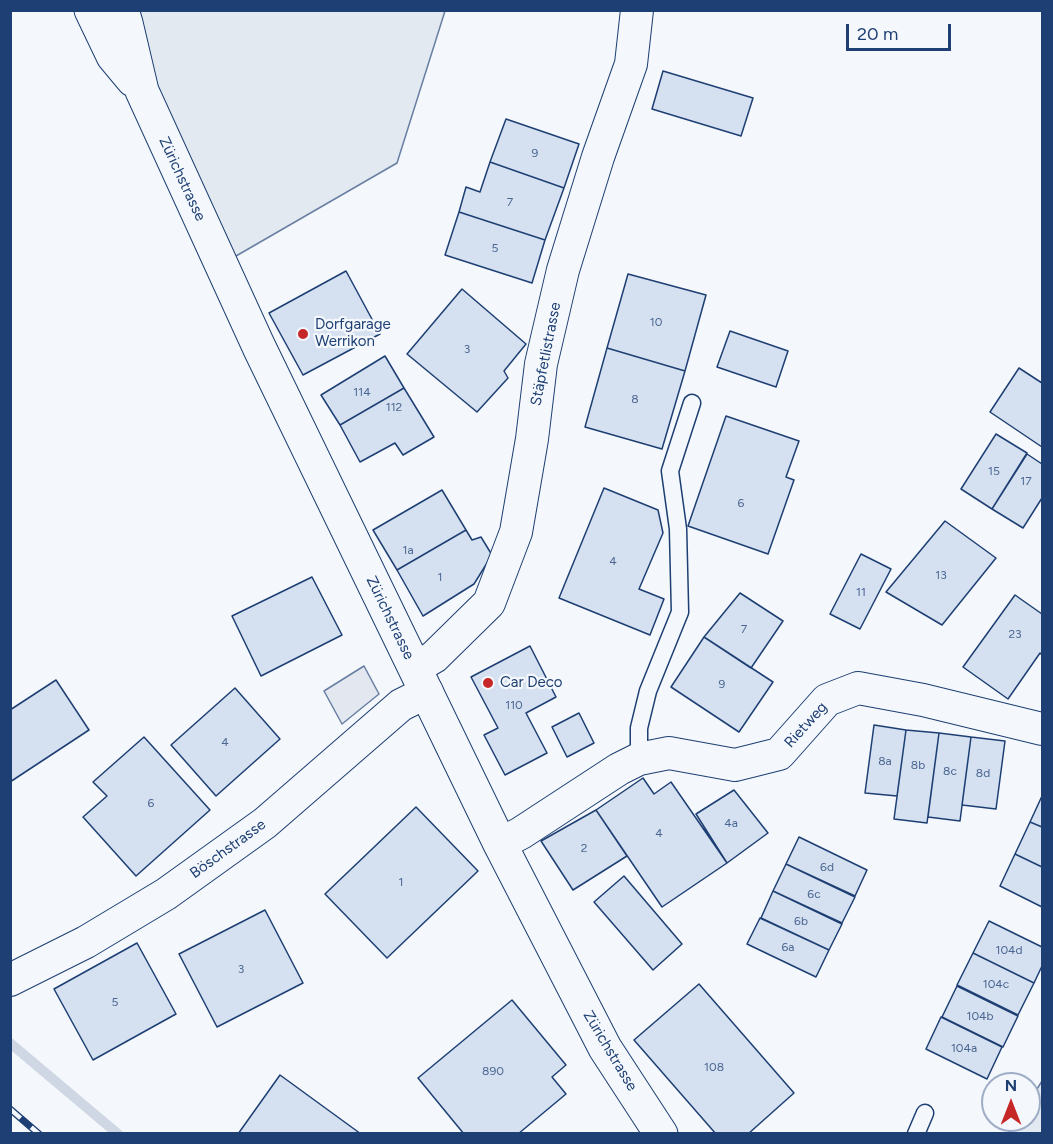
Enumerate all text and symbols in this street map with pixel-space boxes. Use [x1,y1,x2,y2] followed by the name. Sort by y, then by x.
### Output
[849,12,954,50] scale bar
[857,23,898,45] text: 20 m
[155,134,209,224] street label: Zürichstrasse
[532,146,538,160] house number: 9
[507,195,513,209] house number: 7
[492,241,498,255] house number: 5
[527,301,565,407] street label: Stäpfetlistrasse
[650,315,662,329] house number: 10
[315,316,391,351] place label: Dorfgarage Werrikon
[296,327,310,341] marker: Dorfgarage Werrikon
[464,342,470,356] house number: 3
[353,385,371,399] house number: 114
[631,392,639,406] house number: 8
[386,400,402,414] house number: 112
[988,464,1000,478] house number: 15
[1020,474,1032,488] house number: 17
[738,496,744,510] house number: 6
[402,543,414,557] house number: 1a
[609,554,617,568] house number: 4
[935,568,947,582] house number: 13
[438,570,442,584] house number: 1
[362,573,418,663] street label: Zürichstrasse
[856,585,866,599] house number: 11
[741,622,747,636] house number: 7
[1008,627,1022,641] house number: 23
[500,674,563,692] place label: Car Deco
[481,676,495,690] marker: Car Deco
[719,677,725,691] house number: 9
[505,698,523,712] house number: 110
[781,698,831,752] street label: Rietweg
[221,735,229,749] house number: 4
[878,754,892,768] house number: 8a
[911,758,925,772] house number: 8b
[943,764,957,778] house number: 8c
[976,766,990,780] house number: 8d
[148,796,154,810] house number: 6
[187,816,269,882] street label: Böschstrasse
[724,816,738,830] house number: 4a
[655,826,663,840] house number: 4
[581,841,587,855] house number: 2
[820,860,834,874] house number: 6d
[399,875,403,889] house number: 1
[807,887,821,901] house number: 6c
[794,914,808,928] house number: 6b
[782,940,794,954] house number: 6a
[995,943,1023,957] house number: 104d
[238,962,244,976] house number: 3
[983,977,1009,991] house number: 104c
[112,995,118,1009] house number: 5
[579,1008,641,1094] street label: Zürichstrasse
[966,1009,994,1023] house number: 104b
[951,1041,977,1055] house number: 104a
[704,1060,724,1074] house number: 108
[482,1064,504,1078] house number: 890
[981,1072,1041,1132] north arrow
[1005,1076,1017,1095] text: N

